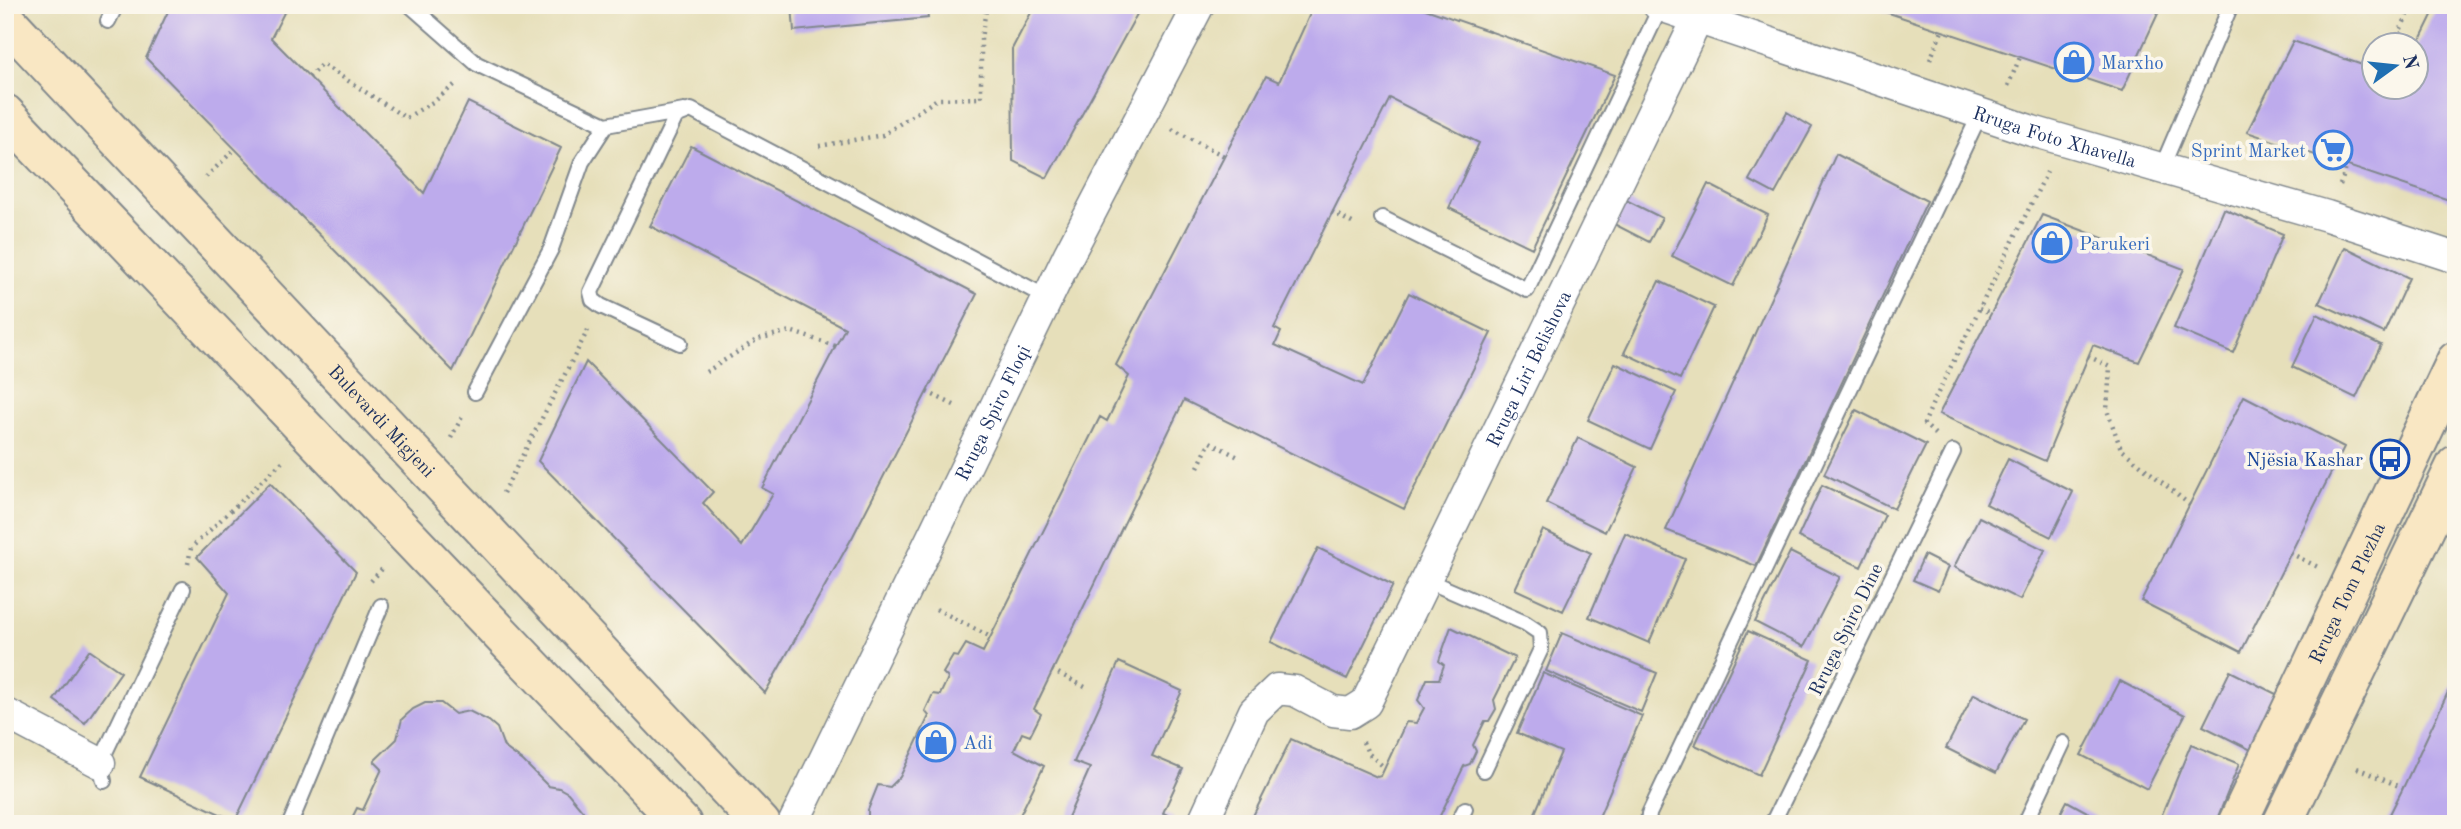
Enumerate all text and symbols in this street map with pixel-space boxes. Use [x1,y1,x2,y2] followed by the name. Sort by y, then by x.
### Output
[2360,32,2430,102] north arrow
[2053,41,2095,83] shop icon: Marxho
[2398,53,2420,72] text: N
[2101,55,2164,74] place label: Marxho
[1970,105,2139,173] street label: Rruga Foto Xhavella
[2312,129,2354,171] supermarket icon: Sprint Market
[2191,143,2306,162] place label: Sprint Market
[2031,222,2073,264] shop icon: Parukeri
[2079,236,2150,255] place label: Parukeri
[1485,288,1576,451] street label: Rruga Liri Belishova
[954,343,1035,485] street label: Rruga Spiro Floqi
[324,363,437,482] street label: Bulevardi Migjeni
[2369,438,2411,480] bus stop icon: Njësia Kashar
[2246,452,2363,471] place label: Njësia Kashar
[2307,520,2390,667] street label: Rruga Tom Plezha
[1807,561,1888,699] street label: Rruga Spiro Dine
[915,721,957,763] shop icon: Adi
[963,735,993,754] place label: Adi

